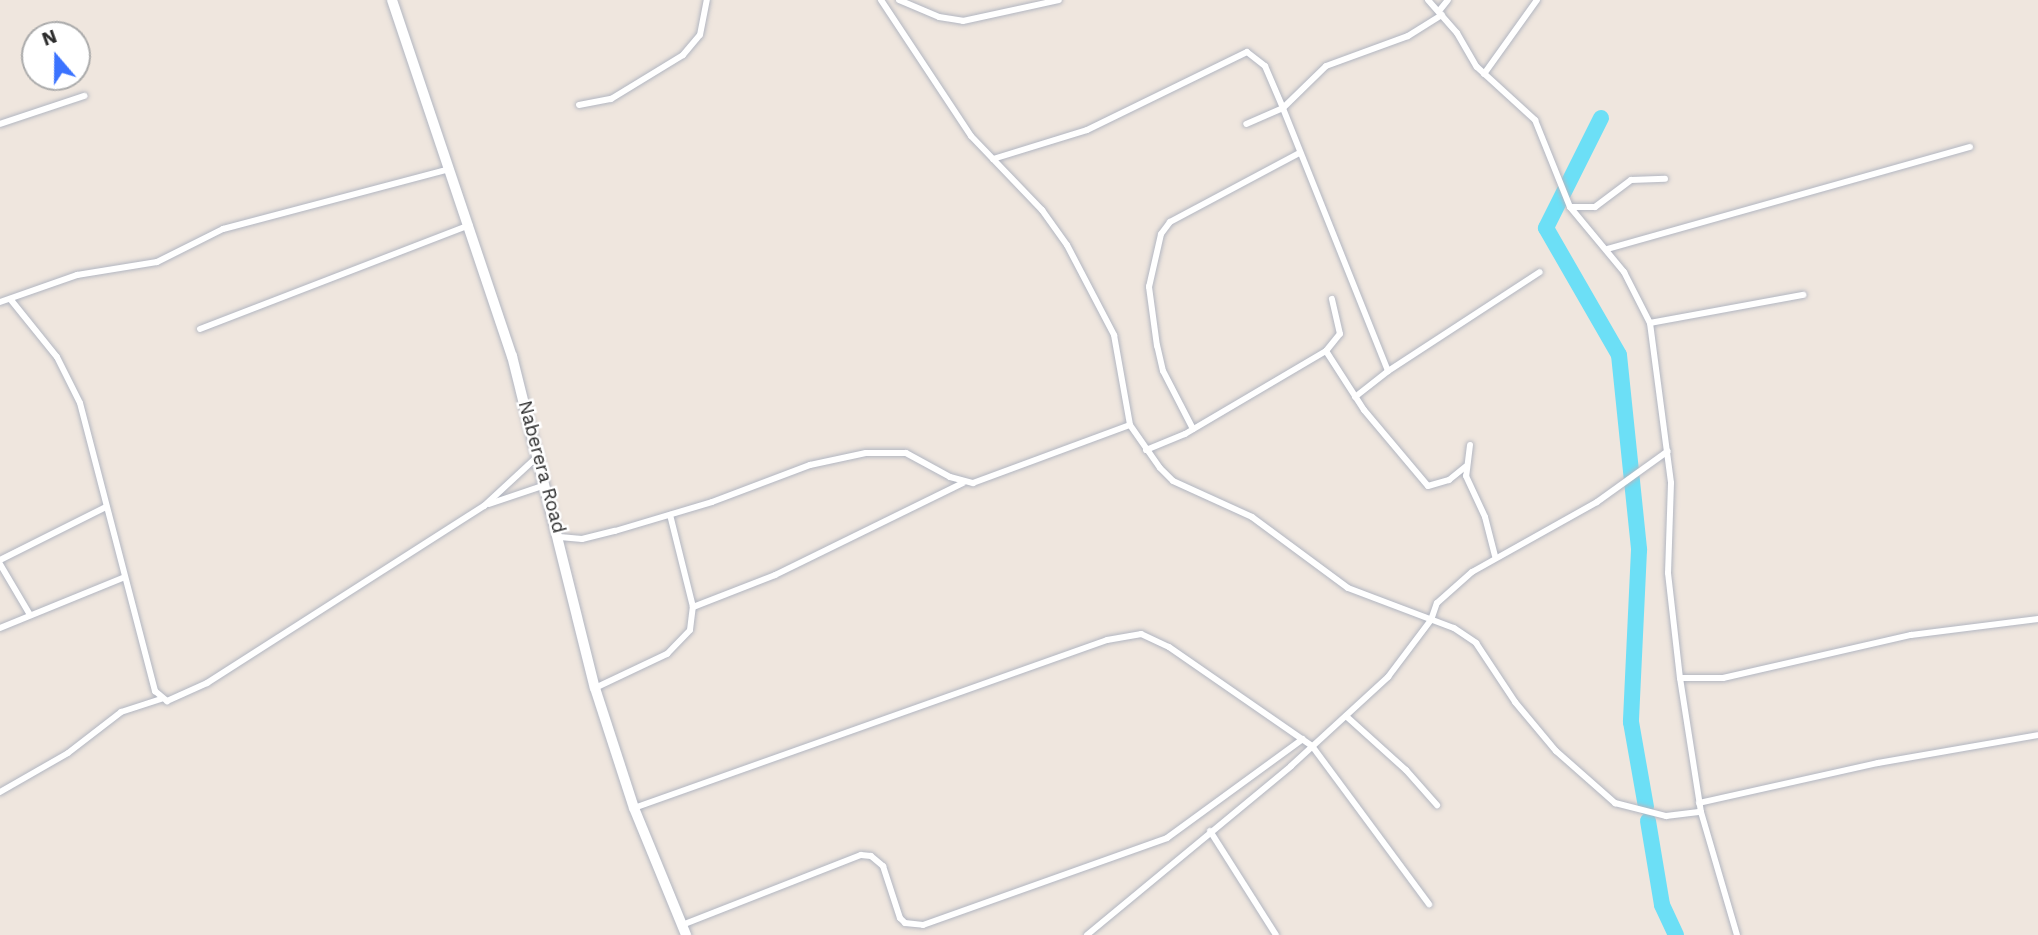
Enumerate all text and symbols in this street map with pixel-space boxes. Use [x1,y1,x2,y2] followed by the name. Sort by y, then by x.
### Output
[21,21,91,91] north arrow
[39,24,60,51] text: N
[513,398,571,536] street label: Naberera Road

